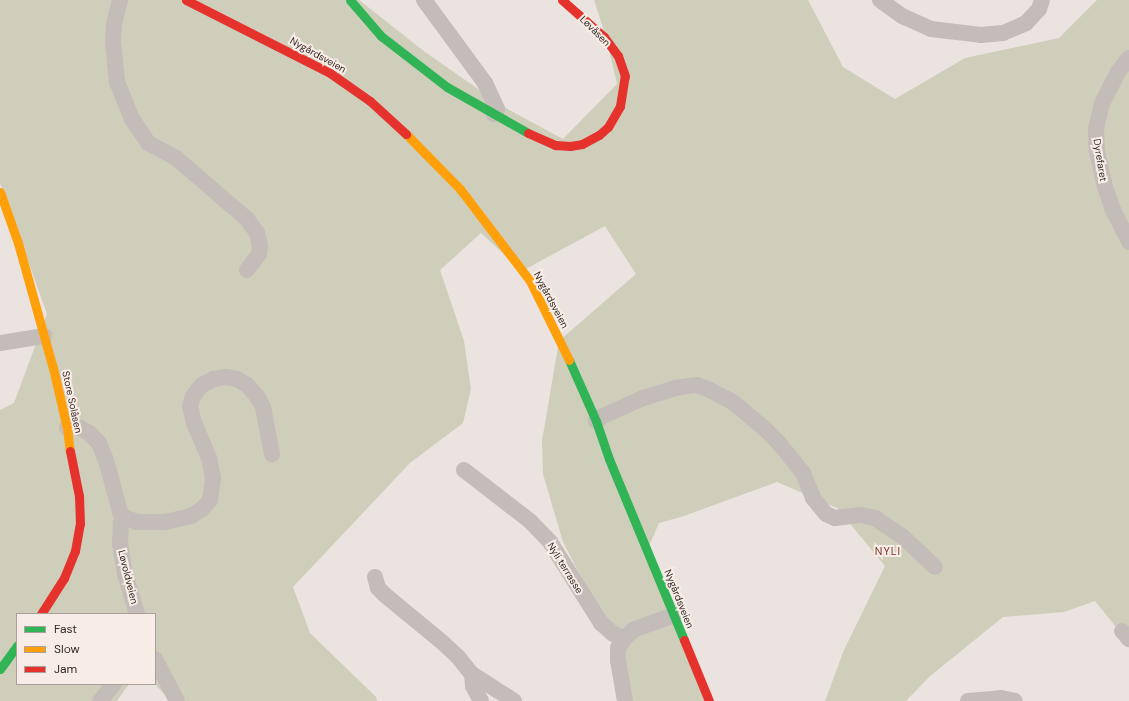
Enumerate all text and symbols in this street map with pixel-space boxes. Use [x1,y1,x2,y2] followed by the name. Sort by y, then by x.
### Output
[577,13,613,49] street label: Løvåsen
[288,35,348,75] street label: Nygårdsveien
[1091,138,1109,182] street label: Dyrefaret
[531,270,571,330] street label: Nygårdsveien
[60,370,84,434] street label: Store Solåsen
[545,540,585,596] street label: Nyli terrasse
[875,544,901,558] district label: NYLI
[116,549,140,605] street label: Løvoldveien
[662,568,696,630] street label: Nygårdsveien
[16,613,156,685] legend
[54,621,77,637] text: Fast
[54,641,80,657] text: Slow
[54,661,77,677] text: Jam

